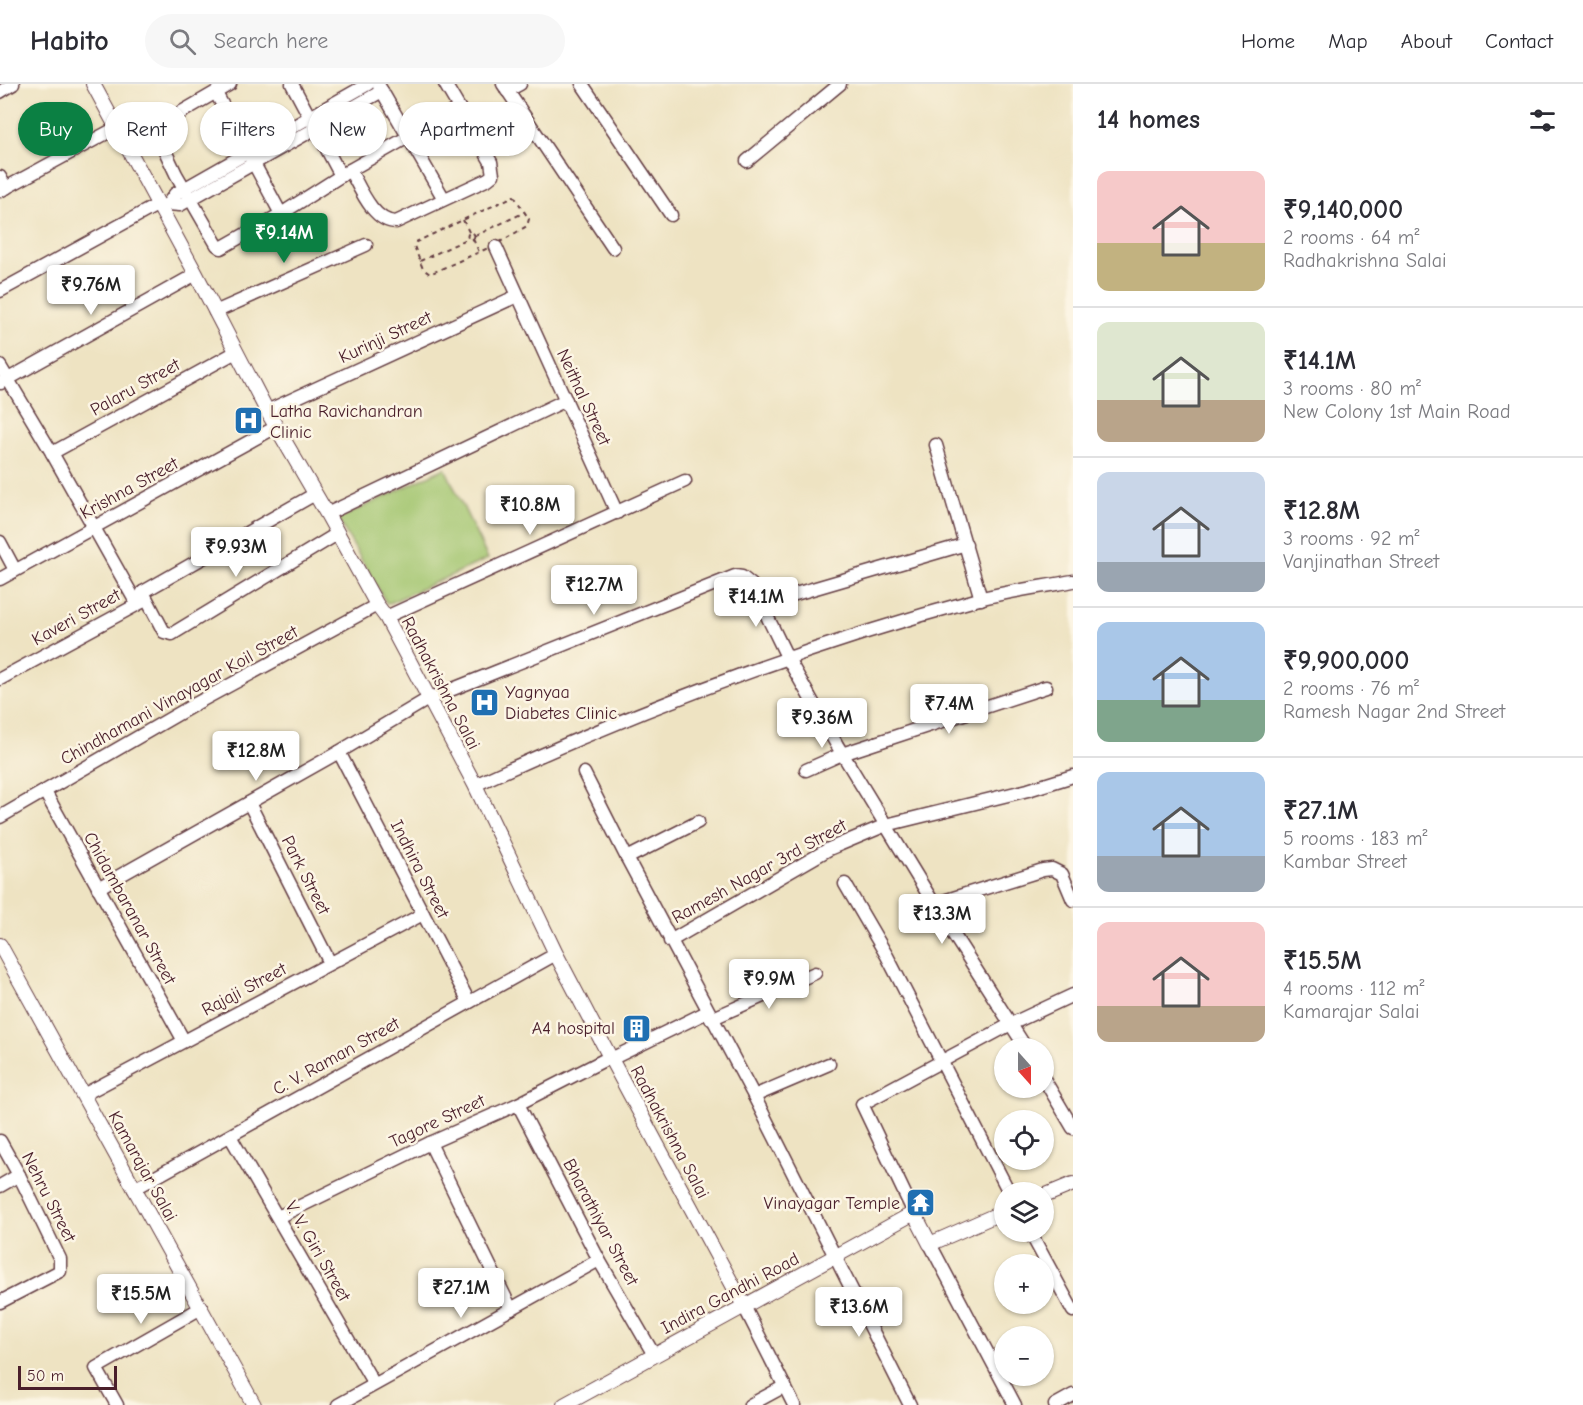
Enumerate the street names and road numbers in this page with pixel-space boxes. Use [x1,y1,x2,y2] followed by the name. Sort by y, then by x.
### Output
[336,306,436,368] street label: Kurinji Street
[552,346,615,450] street label: Neithal Street
[87,354,184,421] street label: Palaru Street
[77,452,183,524] street label: Krishna Street
[28,584,125,650] street label: Kaveri Street
[397,613,484,753] street label: Radhakrishna Salai
[57,621,302,770] street label: Chindhamani Vinayagar Koil Street
[668,814,851,928] street label: Ramesh Nagar 3rd Street
[386,817,454,923] street label: Indhira Street
[79,828,181,989] street label: Chidambaranar Street
[277,832,335,919] street label: Park Street
[198,958,291,1020] street label: Rajaji Street
[269,1013,404,1100] street label: C. V. Raman Street
[626,1062,713,1202] street label: Radhakrishna Salai
[386,1090,489,1153] street label: Tagore Street
[104,1107,182,1225] street label: Kamarajar Salai
[17,1149,81,1246] street label: Nehru Street
[558,1155,643,1290] street label: Bharathiyar Street
[280,1197,355,1306] street label: V. V. Giri Street
[658,1248,803,1339] street label: Indira Gandhi Road

